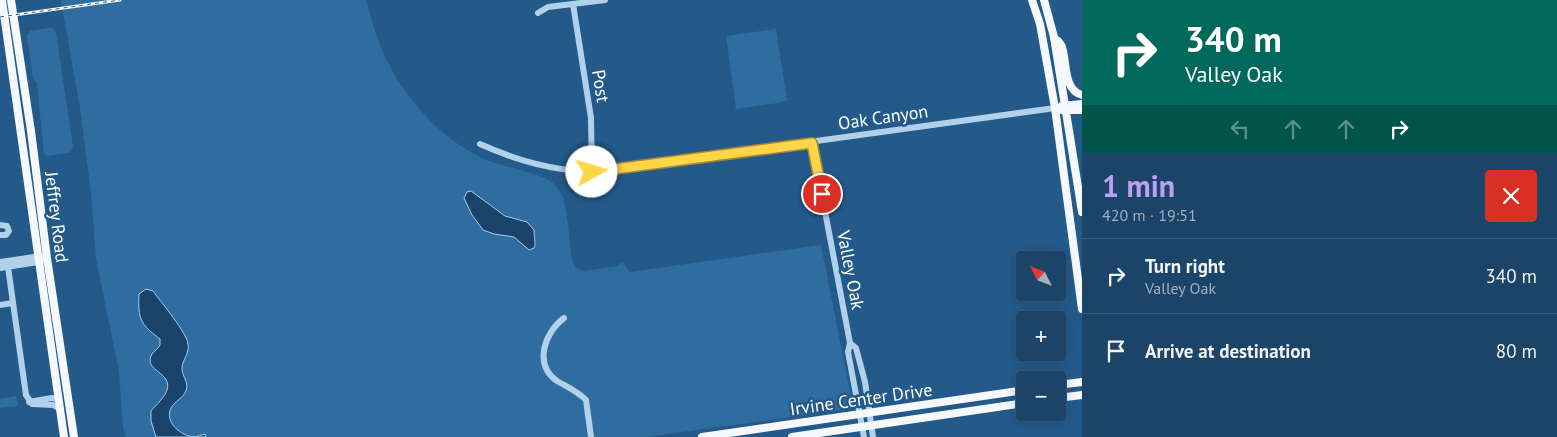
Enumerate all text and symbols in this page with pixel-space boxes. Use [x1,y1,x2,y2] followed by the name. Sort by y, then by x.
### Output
[1185,16,1282,62] text: 340 m
[1102,20,1167,85] icon: right
[1185,60,1283,88] text: Valley Oak
[587,68,615,104] street label: Post
[837,99,929,135] street label: Oak Canyon
[1226,115,1254,143] icon: left
[1279,115,1307,143] icon: ahead
[1332,115,1360,143] icon: ahead
[1385,115,1413,143] icon: right
[565,145,617,197] position arrow
[1102,166,1175,205] text: 1 min
[40,169,74,264] street label: Jeffrey Road
[1485,170,1537,222] button: close
[801,173,843,215] pin
[808,180,836,208] icon: arrive
[1102,205,1197,225] text: 420 m · 19:51
[832,228,870,312] street label: Valley Oak
[1016,251,1066,301] north arrow
[1016,251,1066,421] map controls
[1145,254,1225,278] text: Turn right
[1102,262,1130,290] icon: right
[1485,264,1537,288] text: 340 m
[1145,278,1216,298] text: Valley Oak
[1016,311,1066,361] button: +
[1102,337,1130,365] icon: arrive
[1145,339,1311,363] text: Arrive at destination
[1496,339,1537,363] text: 80 m
[1016,371,1066,421] button: −
[788,378,934,420] street label: Irvine Center Drive

